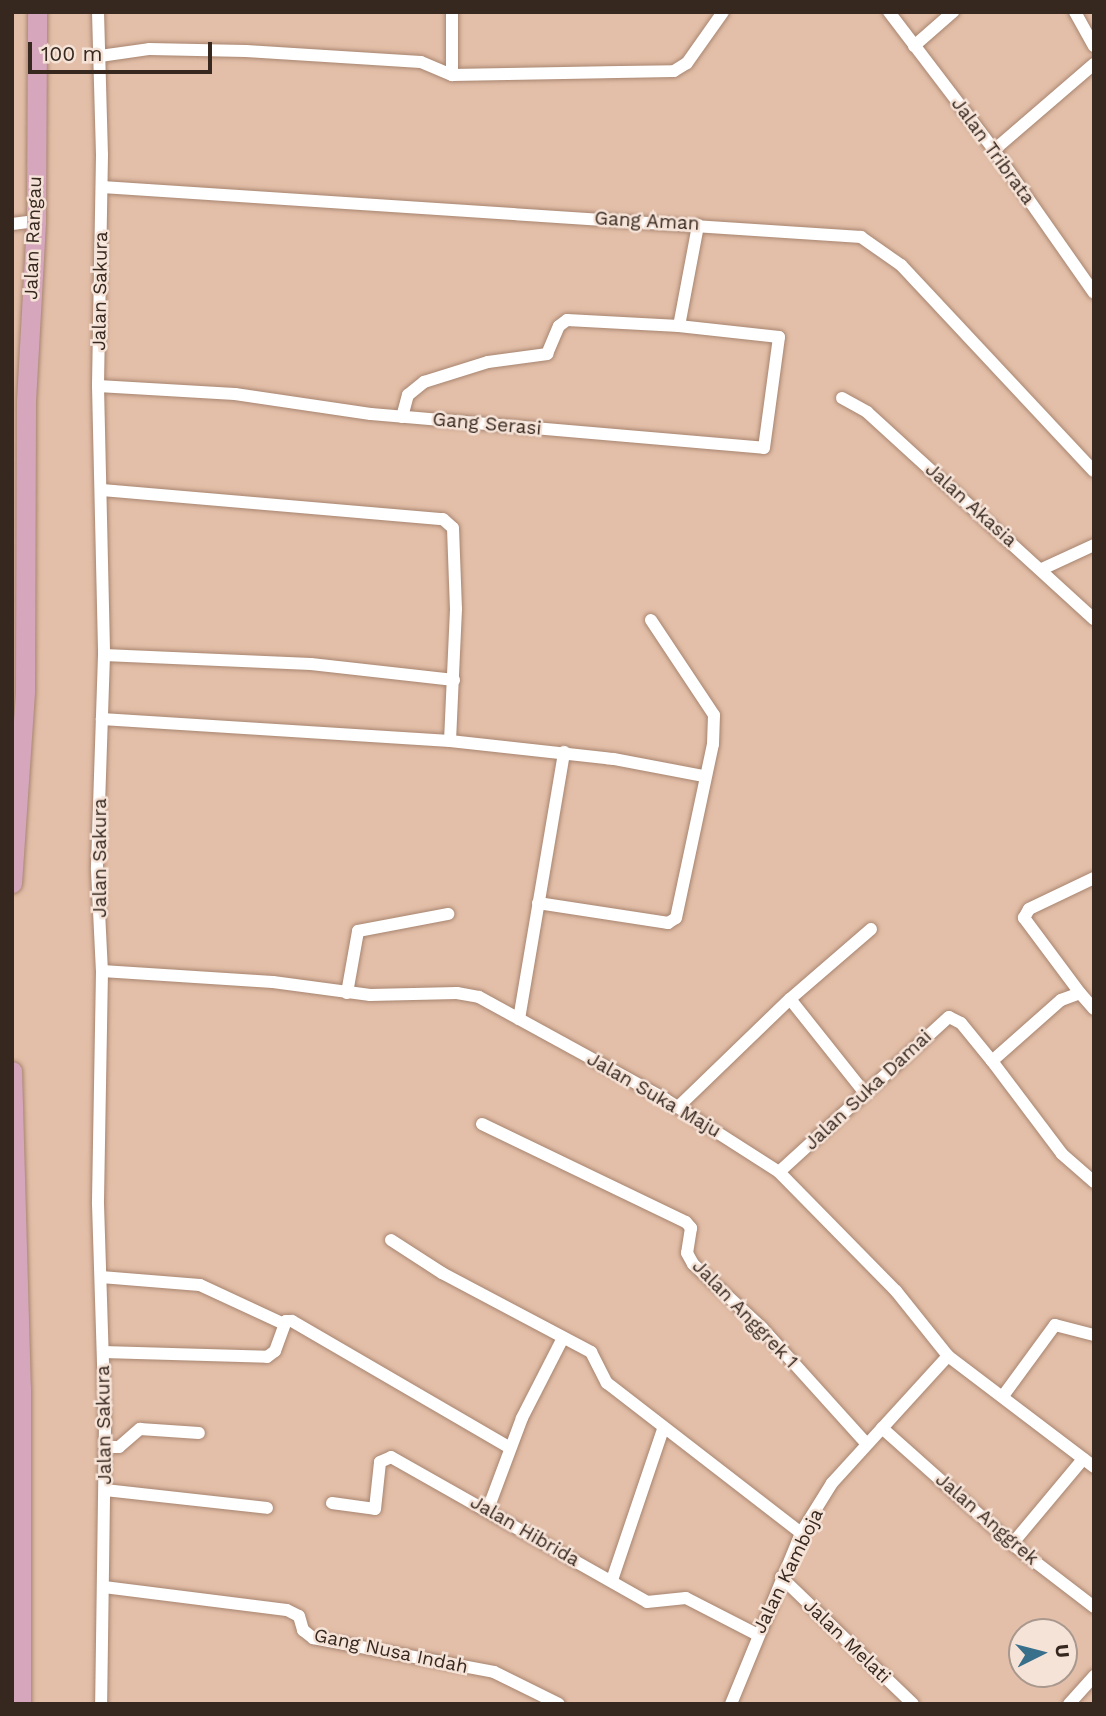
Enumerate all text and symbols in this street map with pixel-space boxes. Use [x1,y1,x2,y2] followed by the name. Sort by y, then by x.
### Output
[32,28,215,72] scale bar
[41,41,103,66] text: 100 m
[946,93,1040,209] street label: Jalan Tribrata
[19,176,47,300] street label: Jalan Rangau
[593,207,701,235] street label: Gang Aman
[88,231,112,351] street label: Jalan Sakura
[432,408,542,440] street label: Gang Serasi
[920,458,1022,552] street label: Jalan Akasia
[89,798,111,918] street label: Jalan Sakura
[800,1025,936,1155] street label: Jalan Suka Damai
[583,1047,725,1143] street label: Jalan Suka Maju
[687,1254,803,1374] street label: Jalan Anggrek 1
[92,1365,116,1485] street label: Jalan Sakura
[931,1468,1043,1570] street label: Jalan Anggrek
[466,1491,584,1571] street label: Jalan Hibrida
[748,1505,828,1637] street label: Jalan Kamboja
[799,1594,895,1688] street label: Jalan Melati
[1008,1618,1078,1688] north arrow
[312,1623,470,1679] street label: Gang Nusa Indah
[1050,1643,1075,1659] text: U

